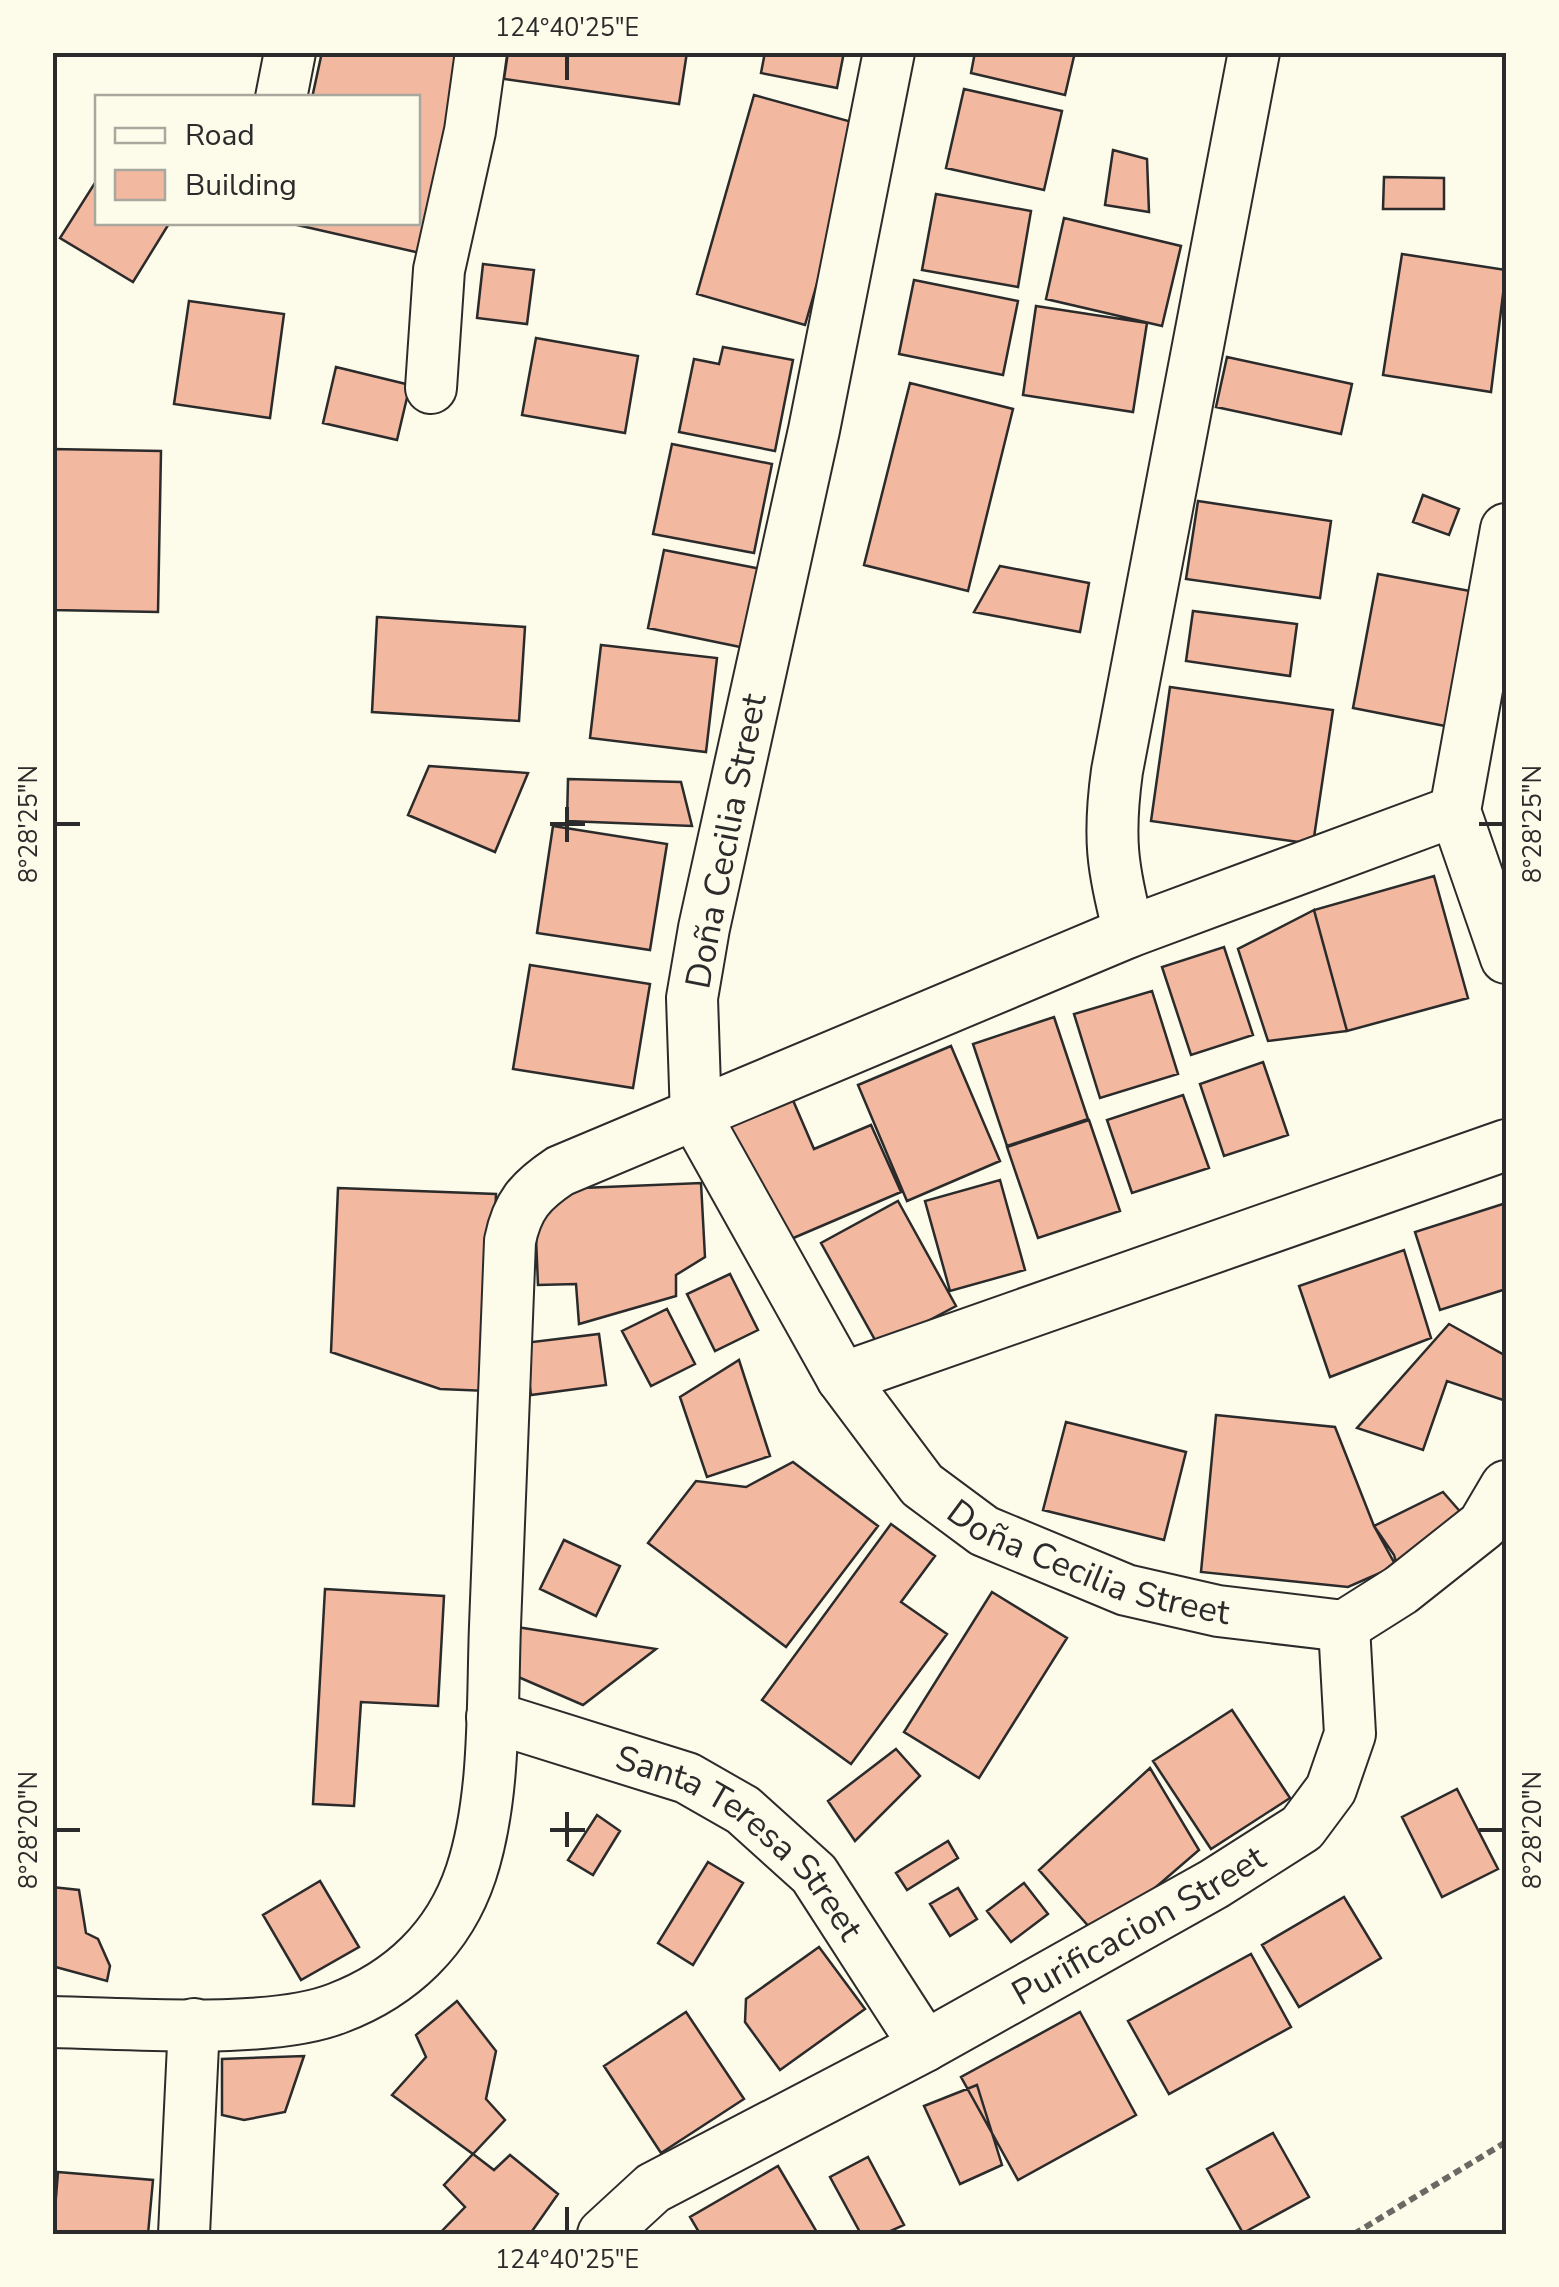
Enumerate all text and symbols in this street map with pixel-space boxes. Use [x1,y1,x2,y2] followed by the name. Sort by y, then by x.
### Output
[495,11,639,45] text: 124°40'25"E
[95,95,420,225] legend
[185,115,255,156] text: Road
[185,165,297,206] text: Building
[674,689,778,993] street label: Doña Cecilia Street
[12,765,46,883] text: 8°28'25"N
[1516,765,1550,883] text: 8°28'25"N
[938,1488,1233,1636] street label: Doña Cecilia Street
[610,1734,875,1950] street label: Santa Teresa Street
[12,1771,46,1889] text: 8°28'20"N
[1516,1771,1550,1889] text: 8°28'20"N
[1003,1834,1275,2016] street label: Purificacion Street
[495,2243,639,2277] text: 124°40'25"E

